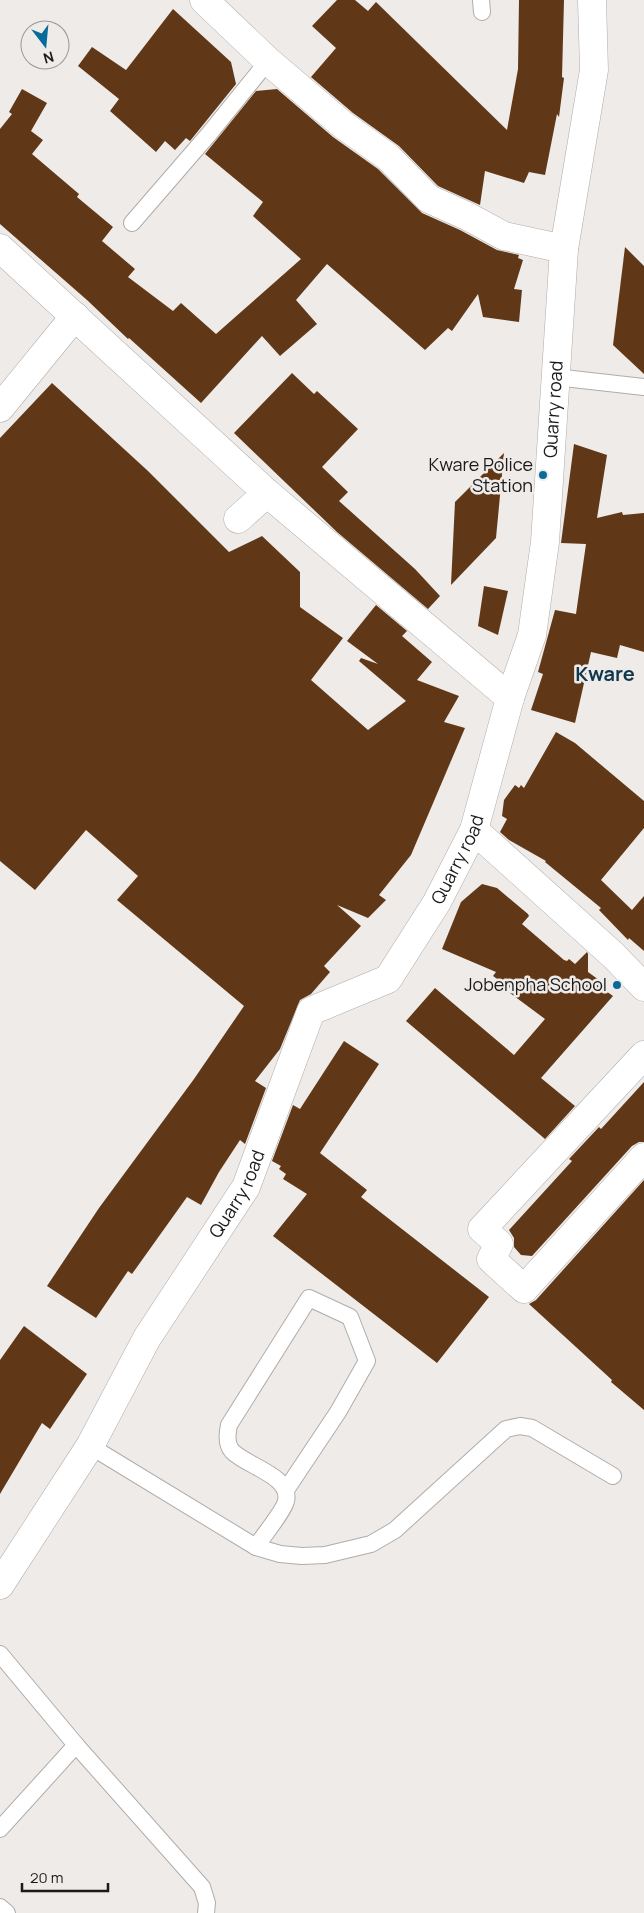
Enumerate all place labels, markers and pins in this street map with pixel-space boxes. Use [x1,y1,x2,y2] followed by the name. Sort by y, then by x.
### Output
[429,452,533,497] place label: Kware Police Station
[537,469,549,481] marker: Kware Police Station
[464,972,607,996] place label: Jobenpha School
[611,979,623,991] marker: Jobenpha School

